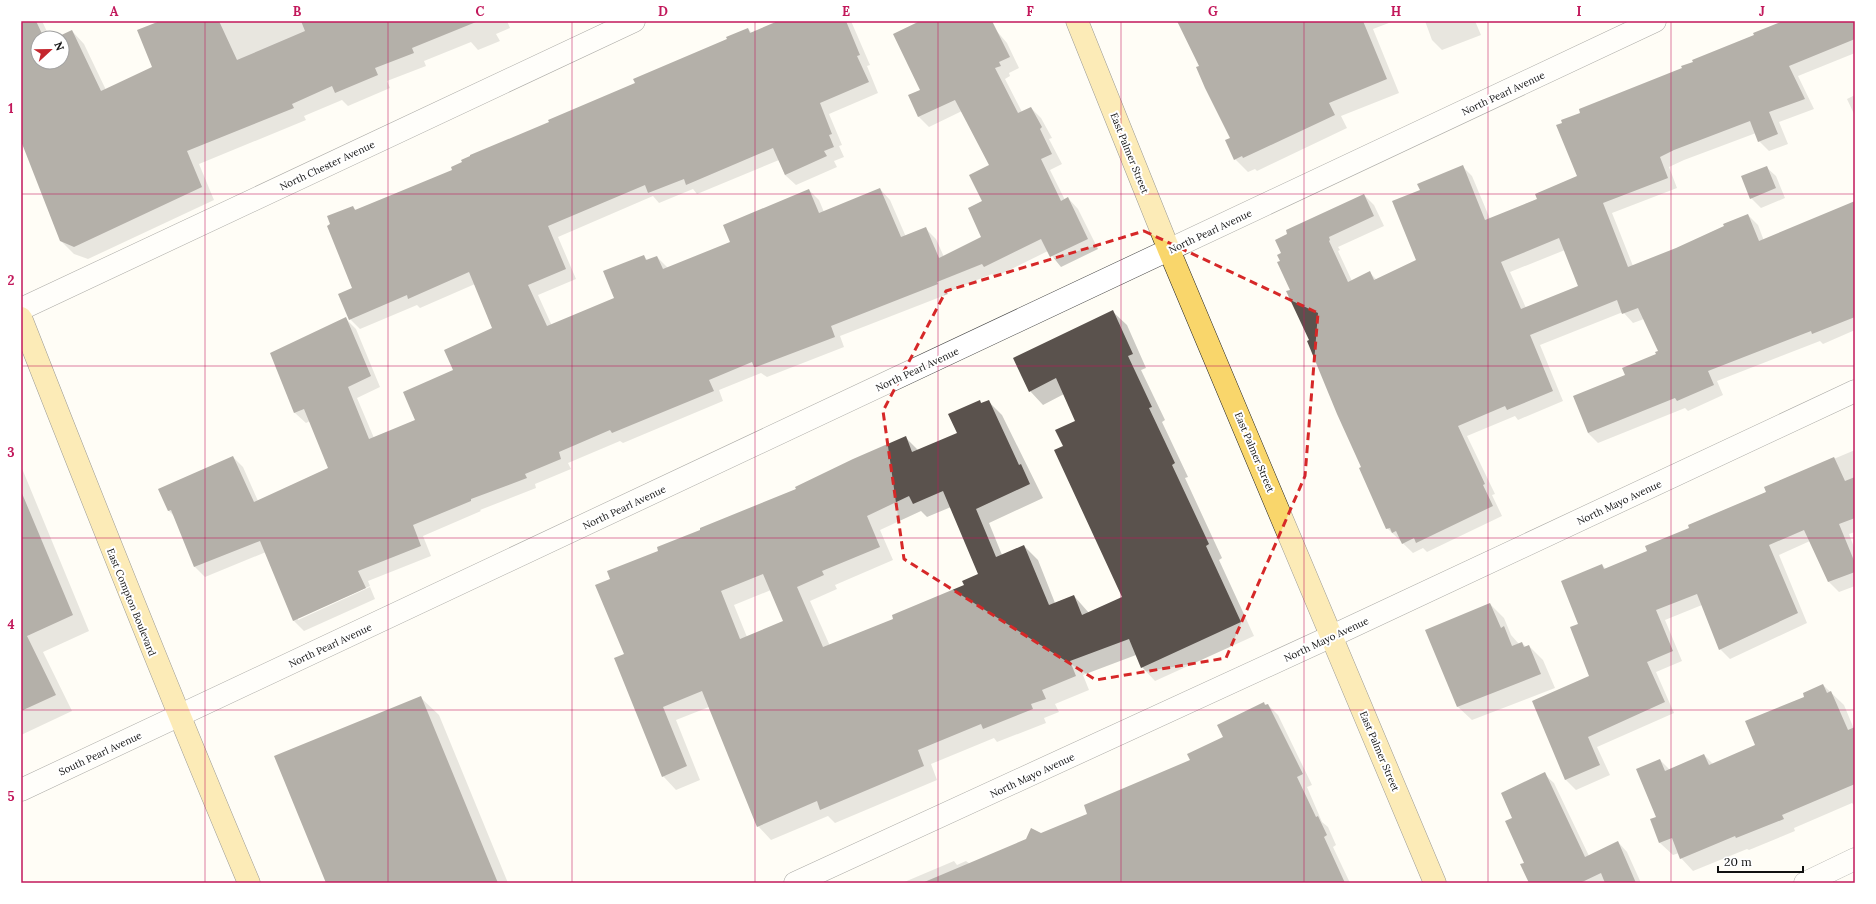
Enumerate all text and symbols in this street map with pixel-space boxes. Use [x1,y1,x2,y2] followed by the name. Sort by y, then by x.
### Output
[110,3,119,20] text: A
[293,3,302,20] text: B
[476,3,485,20] text: C
[658,3,668,20] text: D
[842,3,850,20] text: E
[1026,3,1034,20] text: F
[1208,3,1218,20] text: G
[1391,3,1401,20] text: H
[1576,3,1582,20] text: I
[1759,3,1765,20] text: J
[30,30,70,70] north arrow
[51,40,68,53] text: N
[1460,68,1547,118] street label: North Pearl Avenue
[8,100,14,117] text: 1
[1107,111,1152,196] street label: East Palmer Street
[278,137,377,193] street label: North Chester Avenue
[1167,206,1254,256] street label: North Pearl Avenue
[8,272,15,289] text: 2
[874,344,961,394] street label: North Pearl Avenue
[1232,410,1277,494] street label: East Palmer Street
[7,444,15,461] text: 3
[1575,477,1664,528] street label: North Mayo Avenue
[581,482,668,532] street label: North Pearl Avenue
[104,546,159,658] street label: East Compton Boulevard
[1282,614,1371,665] street label: North Mayo Avenue
[7,616,15,633] text: 4
[287,620,374,670] street label: North Pearl Avenue
[1357,709,1402,793] street label: East Palmer Street
[57,728,144,778] street label: South Pearl Avenue
[988,750,1077,801] street label: North Mayo Avenue
[7,788,15,805] text: 5
[1718,848,1803,874] scale bar
[1724,854,1752,869] text: 20 m

